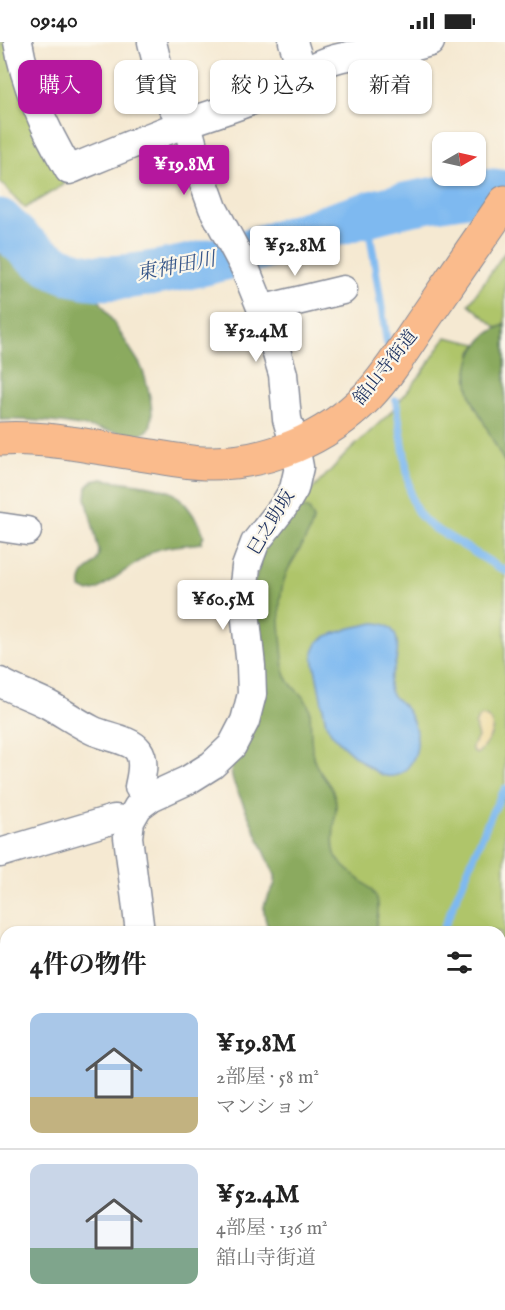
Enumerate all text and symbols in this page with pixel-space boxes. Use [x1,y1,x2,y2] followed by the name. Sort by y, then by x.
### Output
[30,7,78,35] text: 09:40
[18,60,102,114] chip: 購入
[114,60,198,114] chip: 賃貸
[210,60,336,114] chip: 絞り込み
[348,60,432,114] chip: 新着
[432,132,486,186] north arrow
[432,132,486,186] map controls
[135,145,233,196] pin: ¥19.8M
[153,152,215,177] text: ¥19.8M
[246,226,344,277] pin: ¥52.8M
[264,233,326,258] text: ¥52.8M
[134,247,220,287] water label: 東神田川
[207,312,305,363] pin: ¥52.4M
[224,319,288,344] text: ¥52.4M
[349,326,423,410] street label: 舘山寺街道
[244,486,300,560] street label: 巳之助坂
[174,580,272,631] pin: ¥60.5M
[191,587,255,612] text: ¥60.5M
[443,946,476,979] icon: filters
[30,949,147,982] text: 4件の物件
[216,1027,296,1060] text: ¥19.8M
[78,1037,150,1109] icon: home
[216,1065,319,1090] text: 2部屋 · 58 m²
[216,1095,315,1120] text: マンション
[216,1178,299,1211] text: ¥52.4M
[78,1188,150,1260] icon: home
[216,1216,328,1241] text: 4部屋 · 136 m²
[216,1246,316,1271] text: 舘山寺街道

